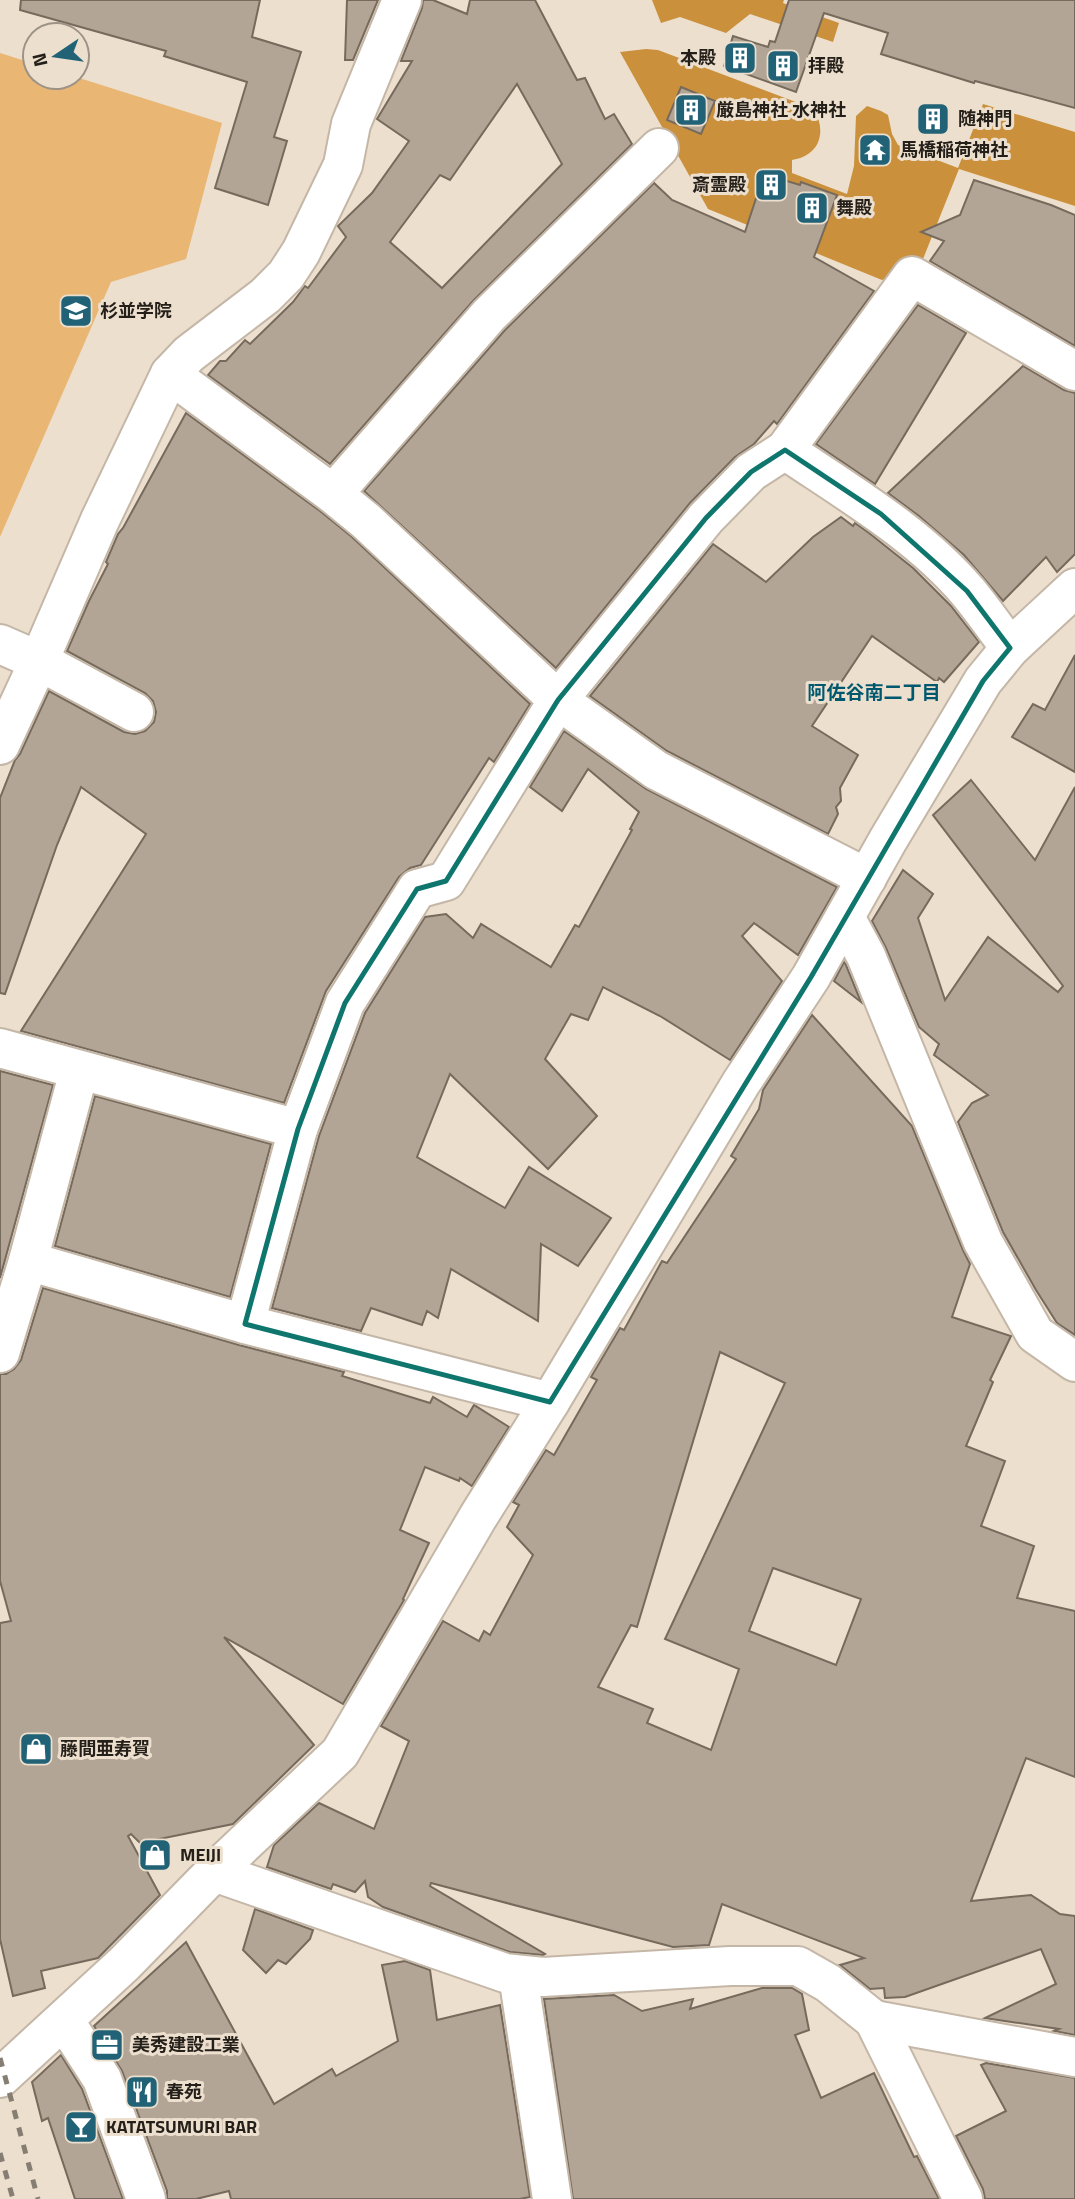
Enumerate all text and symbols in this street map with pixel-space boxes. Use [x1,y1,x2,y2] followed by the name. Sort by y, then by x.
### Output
[21,21,91,91] north arrow
[721,39,759,77] building icon: 本殿
[680,44,716,71] place label: 本殿
[764,47,802,85] building icon: 拝殿
[23,50,55,70] text: N
[808,52,844,79] place label: 拝殿
[672,91,710,129] building icon: 厳島神社 水神社
[716,96,846,123] place label: 厳島神社 水神社
[914,100,952,138] building icon: 随神門
[958,105,1012,132] place label: 随神門
[856,131,894,169] temple icon: 馬橋稲荷神社
[900,136,1008,163] place label: 馬橋稲荷神社
[752,166,790,204] building icon: 斎霊殿
[692,171,746,198] place label: 斎霊殿
[793,189,831,227] building icon: 舞殿
[836,194,872,221] place label: 舞殿
[57,292,95,330] school or university icon: 杉並学院
[100,297,172,324] place label: 杉並学院
[807,677,941,706] district label: 阿佐谷南二丁目
[17,1730,55,1768] shop icon: 藤間亜寿賀
[60,1735,150,1762] place label: 藤間亜寿賀
[136,1836,174,1874] shop icon: MEIJI
[180,1841,221,1868] place label: MEIJI
[88,2026,126,2064] office icon: 美秀建設工業
[132,2031,240,2058] place label: 美秀建設工業
[123,2073,161,2111] restaurant icon: 春苑
[166,2078,202,2105] place label: 春苑
[62,2108,100,2146] bar icon: KATATSUMURI BAR
[106,2113,257,2140] place label: KATATSUMURI BAR

